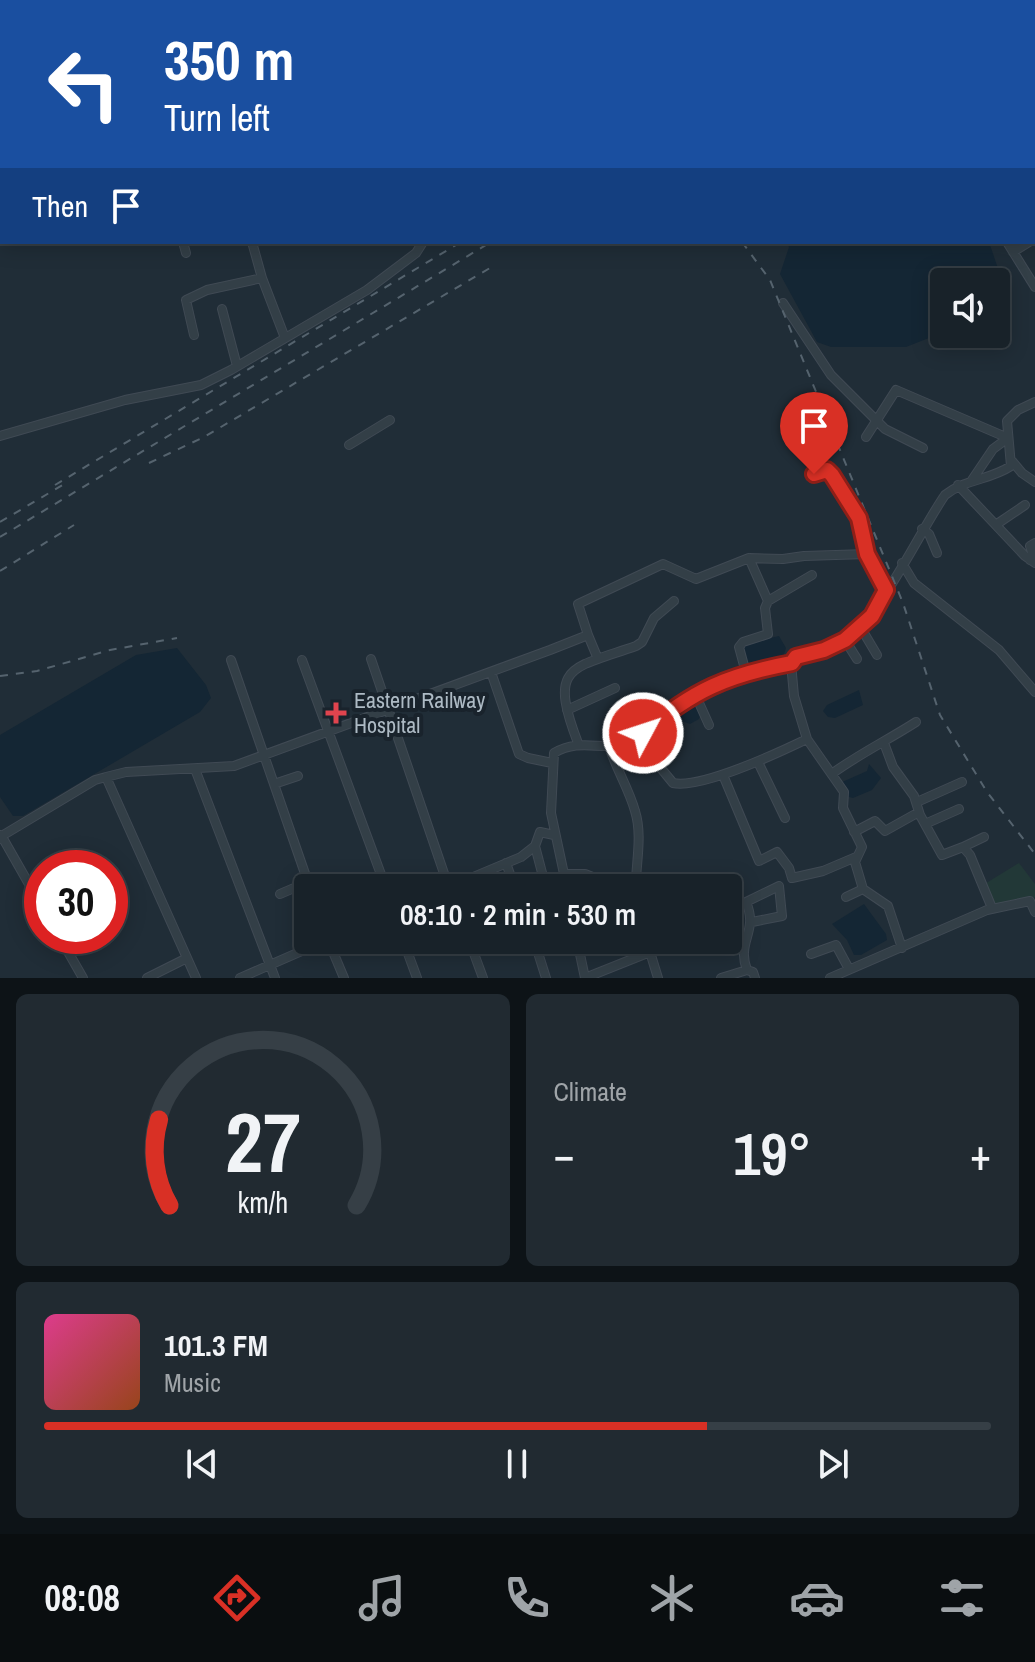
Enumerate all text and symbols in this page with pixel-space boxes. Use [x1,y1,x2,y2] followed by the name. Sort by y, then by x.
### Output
[164,22,294,97] text: 350 m
[32,32,136,136] icon: left
[164,94,270,142] text: Turn left
[104,184,148,228] icon: arrive
[32,186,88,226] text: Then
[930,268,1010,348] map controls
[930,268,1010,348] button: sound
[780,392,848,474] pin
[792,404,836,448] icon: arrive
[354,685,485,740] place label: Eastern Railway Hospital
[601,691,685,775] position arrow
[325,702,347,724] marker: Eastern Railway Hospital
[24,850,128,954] speed limit sign: 30
[400,894,636,934] text: 08:10 · 2 min · 530 m
[554,1074,627,1109] text: Climate
[225,1086,301,1198] text: 27
[733,1113,812,1194] text: 19°
[554,1124,575,1184] text: −
[970,1124,991,1184] text: +
[237,1183,288,1222] text: km/h
[164,1325,268,1365] text: 101.3 FM
[164,1365,221,1400] text: Music
[180,1442,224,1486] icon: previous
[495,1442,539,1486] icon: pause
[811,1442,855,1486] icon: next
[209,1570,265,1626] icon: directions
[354,1570,410,1626] icon: music
[499,1570,555,1626] icon: phone
[644,1570,700,1626] icon: climate
[789,1570,845,1626] icon: car
[934,1570,990,1626] icon: filters
[45,1574,120,1622] text: 08:08

